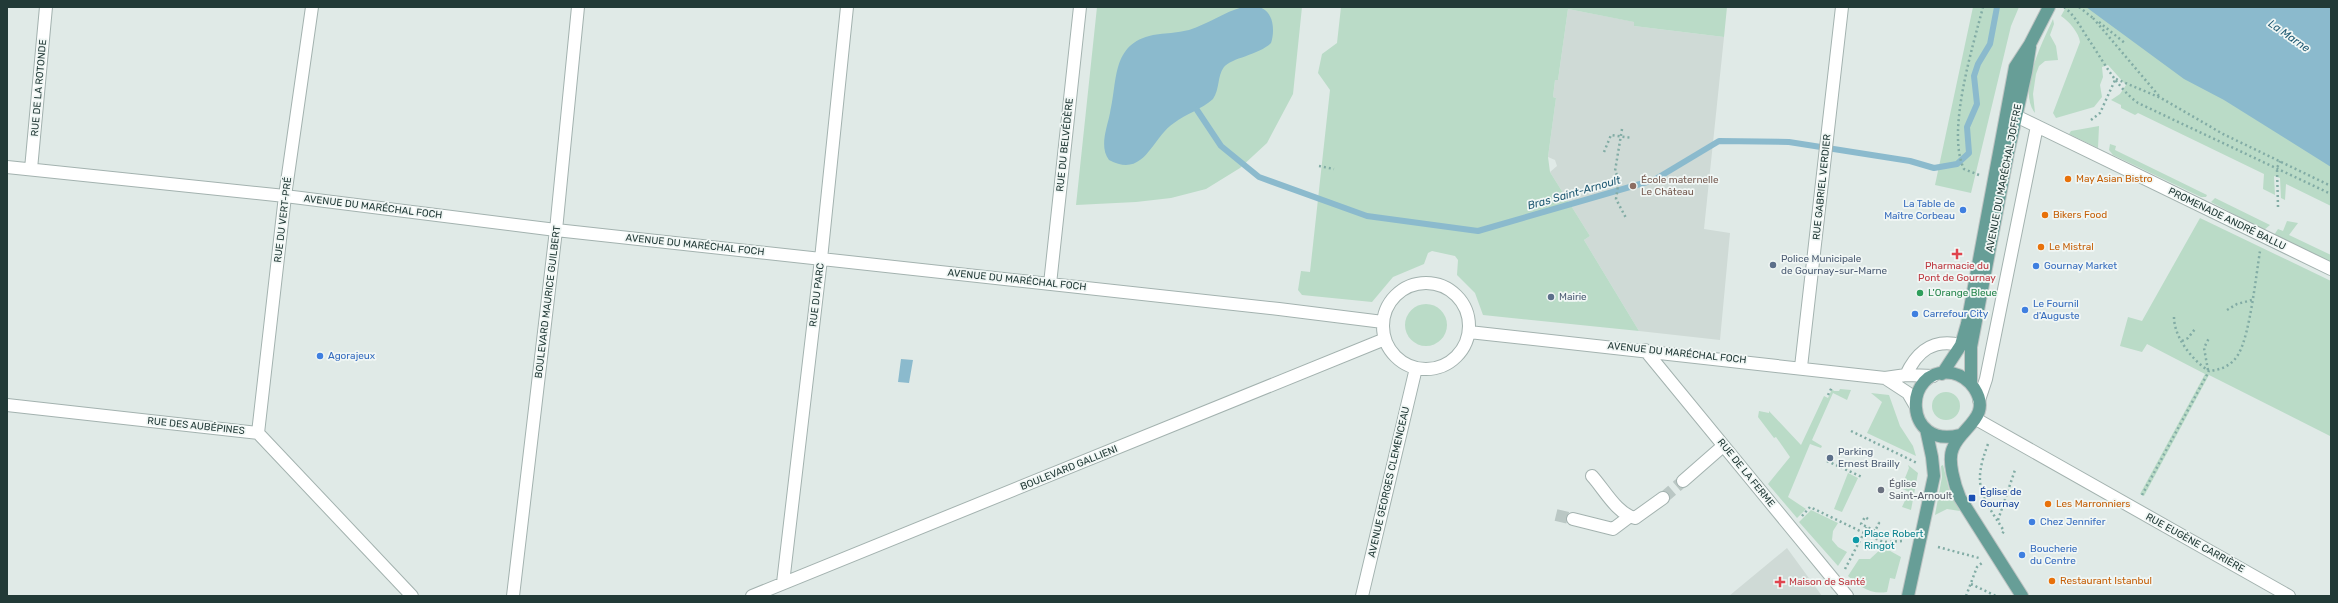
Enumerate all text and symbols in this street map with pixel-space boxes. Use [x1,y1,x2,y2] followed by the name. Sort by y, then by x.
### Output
[2266,17,2312,55] water label: La Marne
[29,39,49,137] street label: RUE DE LA ROTONDE
[1054,98,1076,192] street label: RUE DU BELVÉDÈRE
[1984,103,2024,253] street label: AVENUE DU MARÉCHAL JOFFRE
[1810,133,1834,241] street label: RUE GABRIEL VERDIER
[1526,173,1623,213] water label: Bras Saint-Arnoult
[2076,173,2153,185] place label: May Asian Bistro
[1641,174,1719,198] place label: École maternelle Le Château
[2063,174,2073,184] marker: May Asian Bistro
[272,177,294,263] street label: RUE DU VERT-PRÉ
[1628,181,1638,191] marker: École maternelle Le Château
[2166,185,2288,253] street label: PROMENADE ANDRÉ BALLU
[303,193,443,221] street label: AVENUE DU MARÉCHAL FOCH
[1884,198,1955,222] place label: La Table de Maître Corbeau
[1958,205,1968,215] marker: La Table de Maître Corbeau
[2053,209,2107,221] place label: Bikers Food
[2040,210,2050,220] marker: Bikers Food
[533,225,563,379] street label: BOULEVARD MAURICE GUILBERT
[625,232,765,258] street label: AVENUE DU MARÉCHAL FOCH
[2049,241,2094,253] place label: Le Mistral
[2036,242,2046,252] marker: Le Mistral
[1952,249,1962,259] marker: Pharmacie du Pont de Gournay
[1781,253,1888,277] place label: Police Municipale de Gournay-sur-Marne
[1768,260,1778,270] marker: Police Municipale de Gournay-sur-Marne
[1918,260,1996,284] place label: Pharmacie du Pont de Gournay
[2044,260,2117,272] place label: Gournay Market
[2031,261,2041,271] marker: Gournay Market
[807,262,827,328] street label: RUE DU PARC
[947,267,1087,293] street label: AVENUE DU MARÉCHAL FOCH
[1928,287,1998,299] place label: L'Orange Bleue
[1915,288,1925,298] marker: L'Orange Bleue
[1559,291,1587,303] place label: Mairie
[1546,292,1556,302] marker: Mairie
[2033,298,2080,322] place label: Le Fournil d'Auguste
[2020,305,2030,315] marker: Le Fournil d'Auguste
[1923,308,1989,320] place label: Carrefour City
[1910,309,1920,319] marker: Carrefour City
[1607,340,1747,366] street label: AVENUE DU MARÉCHAL FOCH
[328,350,376,362] place label: Agorajeux
[315,351,325,361] marker: Agorajeux
[1366,405,1412,559] street label: AVENUE GEORGES CLEMENCEAU
[147,415,245,437] street label: RUE DES AUBÉPINES
[1715,436,1777,510] street label: RUE DE LA FERME
[1019,443,1119,493] street label: BOULEVARD GALLIENI
[1838,446,1900,470] place label: Parking Ernest Brailly
[1825,453,1835,463] marker: Parking Ernest Brailly
[1889,478,1952,502] place label: Église Saint-Arnoult
[1876,485,1886,495] marker: Église Saint-Arnoult
[1980,486,2022,510] place label: Église de Gournay
[1967,493,1977,503] marker: Église de Gournay
[2056,498,2130,510] place label: Les Marronniers
[2043,499,2053,509] marker: Les Marronniers
[2143,511,2247,575] street label: RUE EUGÈNE CARRIÈRE
[2040,516,2106,528] place label: Chez Jennifer
[2027,517,2037,527] marker: Chez Jennifer
[1864,528,1924,552] place label: Place Robert Ringot
[1851,535,1861,545] marker: Place Robert Ringot
[2030,543,2078,567] place label: Boucherie du Centre
[2017,550,2027,560] marker: Boucherie du Centre
[2060,575,2152,587] place label: Restaurant Istanbul
[1774,576,1786,588] marker: Maison de Santé
[1789,576,1866,588] place label: Maison de Santé
[2047,576,2057,586] marker: Restaurant Istanbul

